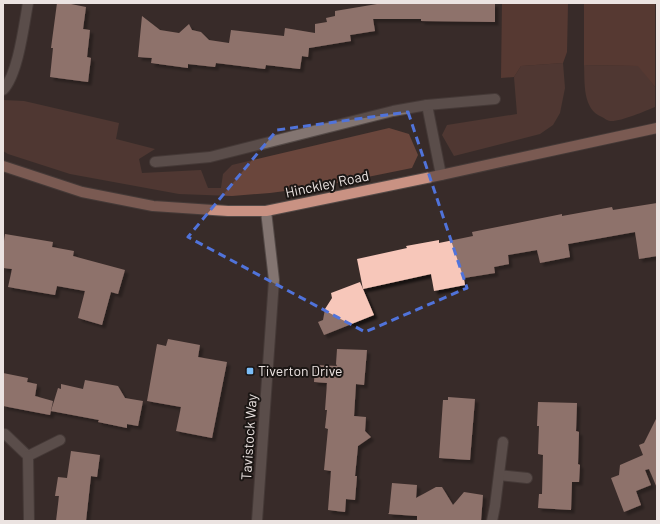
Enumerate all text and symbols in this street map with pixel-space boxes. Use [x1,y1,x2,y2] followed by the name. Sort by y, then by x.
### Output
[283,166,370,201] street label: Hinckley Road
[258,362,343,379] place label: Tiverton Drive
[245,366,255,376] marker: Tiverton Drive
[237,393,260,481] street label: Tavistock Way

